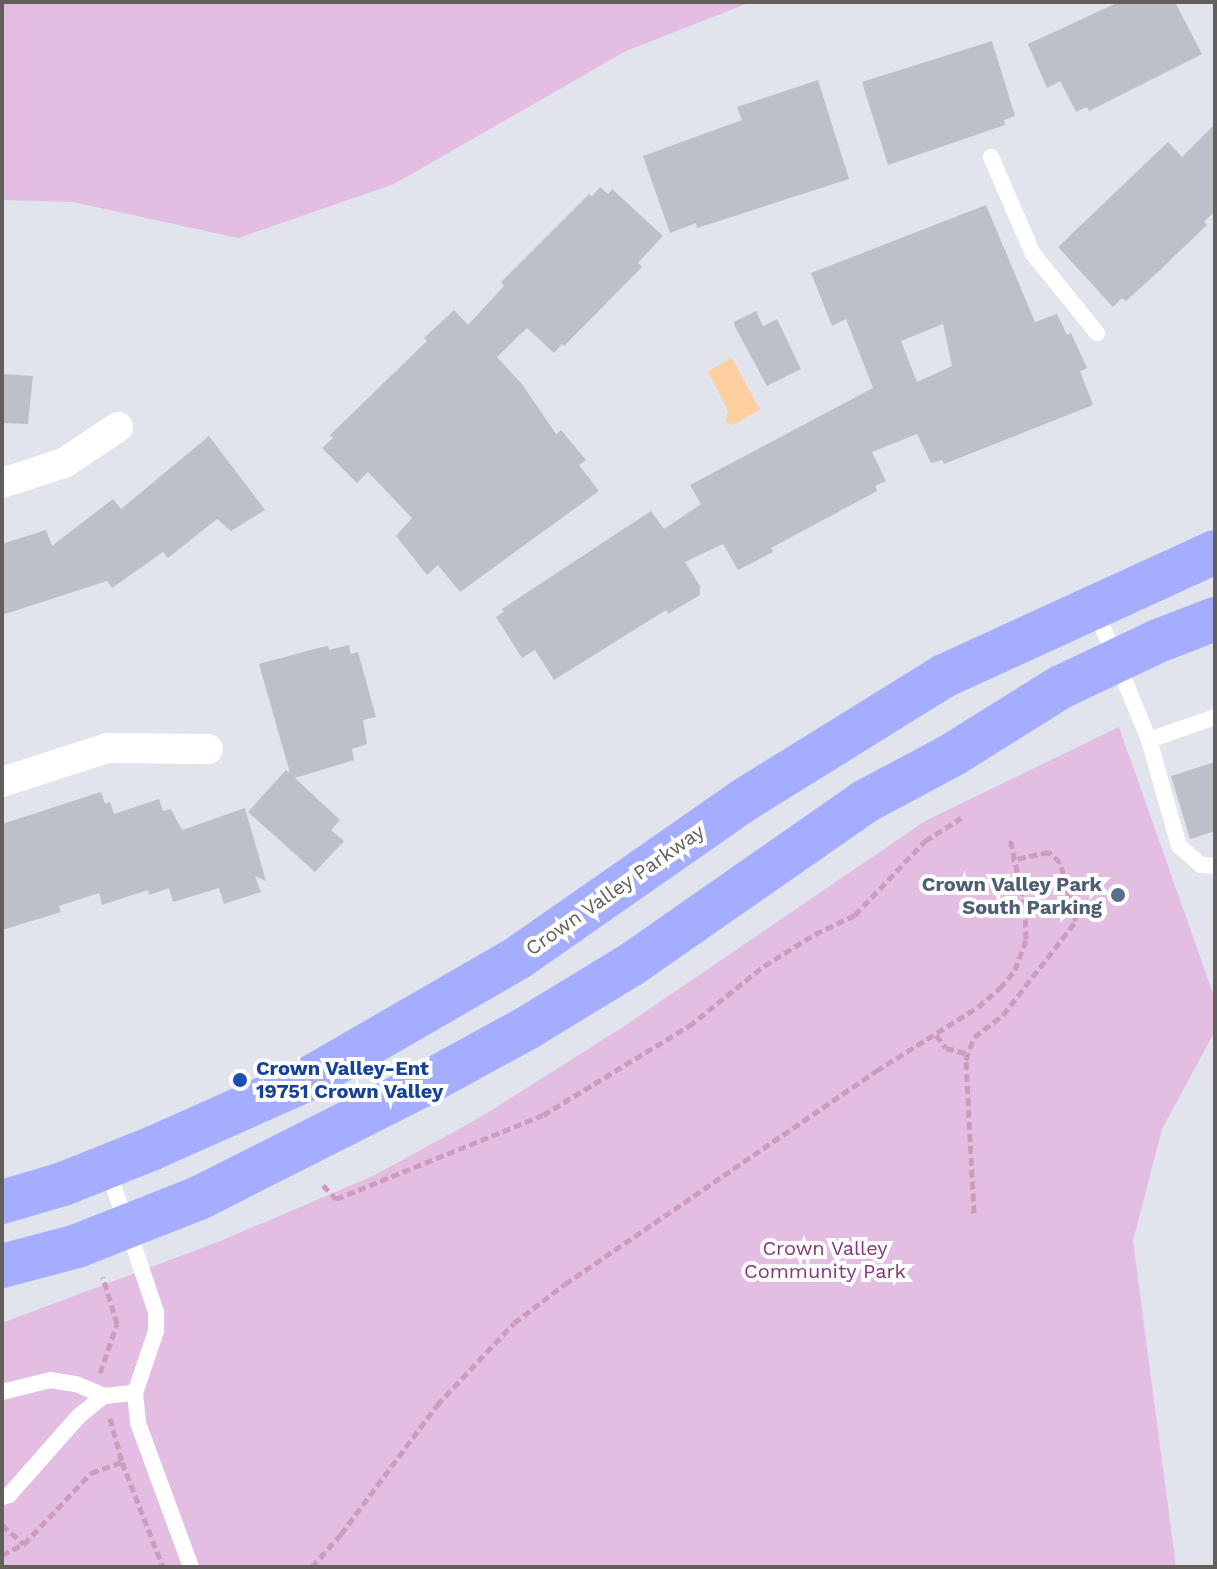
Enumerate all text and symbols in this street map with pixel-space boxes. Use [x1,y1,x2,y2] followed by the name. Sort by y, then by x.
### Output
[521,819,709,961] street label: Crown Valley Parkway
[921,872,1102,919] place label: Crown Valley Park South Parking
[1109,886,1127,904] marker: Crown Valley Park South Parking
[256,1056,444,1103] place label: Crown Valley-Ent 19751 Crown Valley
[231,1071,249,1089] marker: Crown Valley-Ent 19751 Crown Valley
[744,1236,906,1283] park label: Crown Valley Community Park

